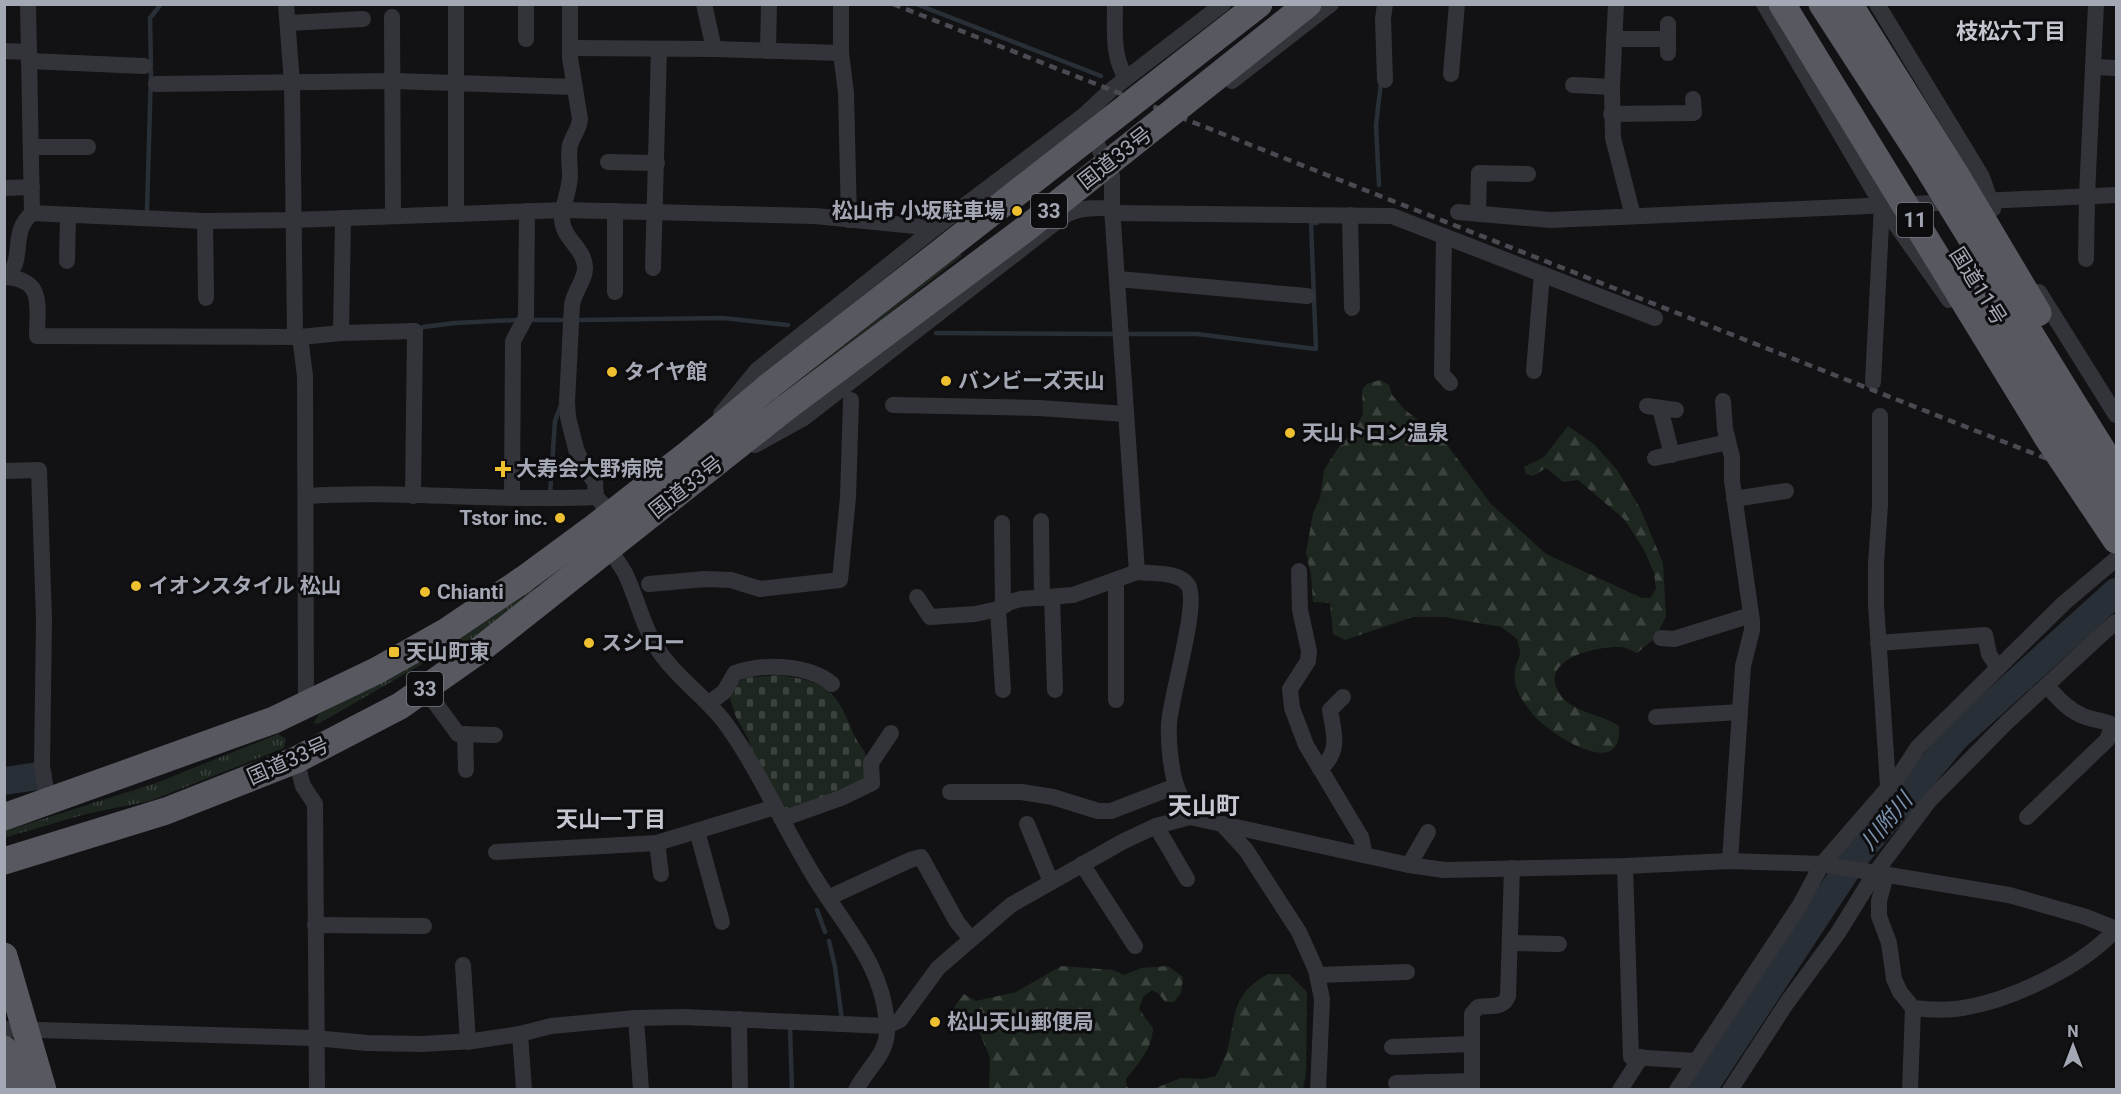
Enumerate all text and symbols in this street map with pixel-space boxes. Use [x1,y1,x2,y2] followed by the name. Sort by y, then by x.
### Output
[1956,19,2066,44] district label: 枝松六丁目
[1073,122,1157,194] street label: 国道33号
[1031,194,1067,228] road number: 33
[832,199,1005,223] place label: 松山市 小坂駐車場
[1897,203,1933,237] road number: 11
[1010,204,1024,218] marker: 松山市 小坂駐車場
[1945,243,2011,329] street label: 国道11号
[624,360,707,384] place label: タイヤ館
[605,365,619,379] marker: タイヤ館
[958,369,1105,393] place label: バンビーズ天山
[939,374,953,388] marker: バンビーズ天山
[1302,421,1449,445] place label: 天山トロン温泉
[1283,426,1297,440] marker: 天山トロン温泉
[644,451,728,523] street label: 国道33号
[516,457,663,481] place label: 大寿会大野病院
[494,460,512,478] marker: 大寿会大野病院
[459,506,548,530] place label: Tstor inc.
[553,511,567,525] marker: Tstor inc.
[148,574,342,598] place label: イオンスタイル 松山
[129,579,143,593] marker: イオンスタイル 松山
[437,580,504,604] place label: Chianti
[418,585,432,599] marker: Chianti
[601,631,685,655] place label: スシロー
[582,636,596,650] marker: スシロー
[406,640,490,664] place label: 天山町東
[387,645,401,659] marker: 天山町東
[407,672,443,706] road number: 33
[244,732,332,790] street label: 国道33号
[1856,786,1918,855] water label: 川附川
[1168,792,1240,820] district label: 天山町
[556,807,666,832] district label: 天山一丁目
[947,1010,1094,1034] place label: 松山天山郵便局
[928,1015,942,1029] marker: 松山天山郵便局
[2043,1016,2103,1076] north arrow
[2067,1022,2079,1041] text: N

